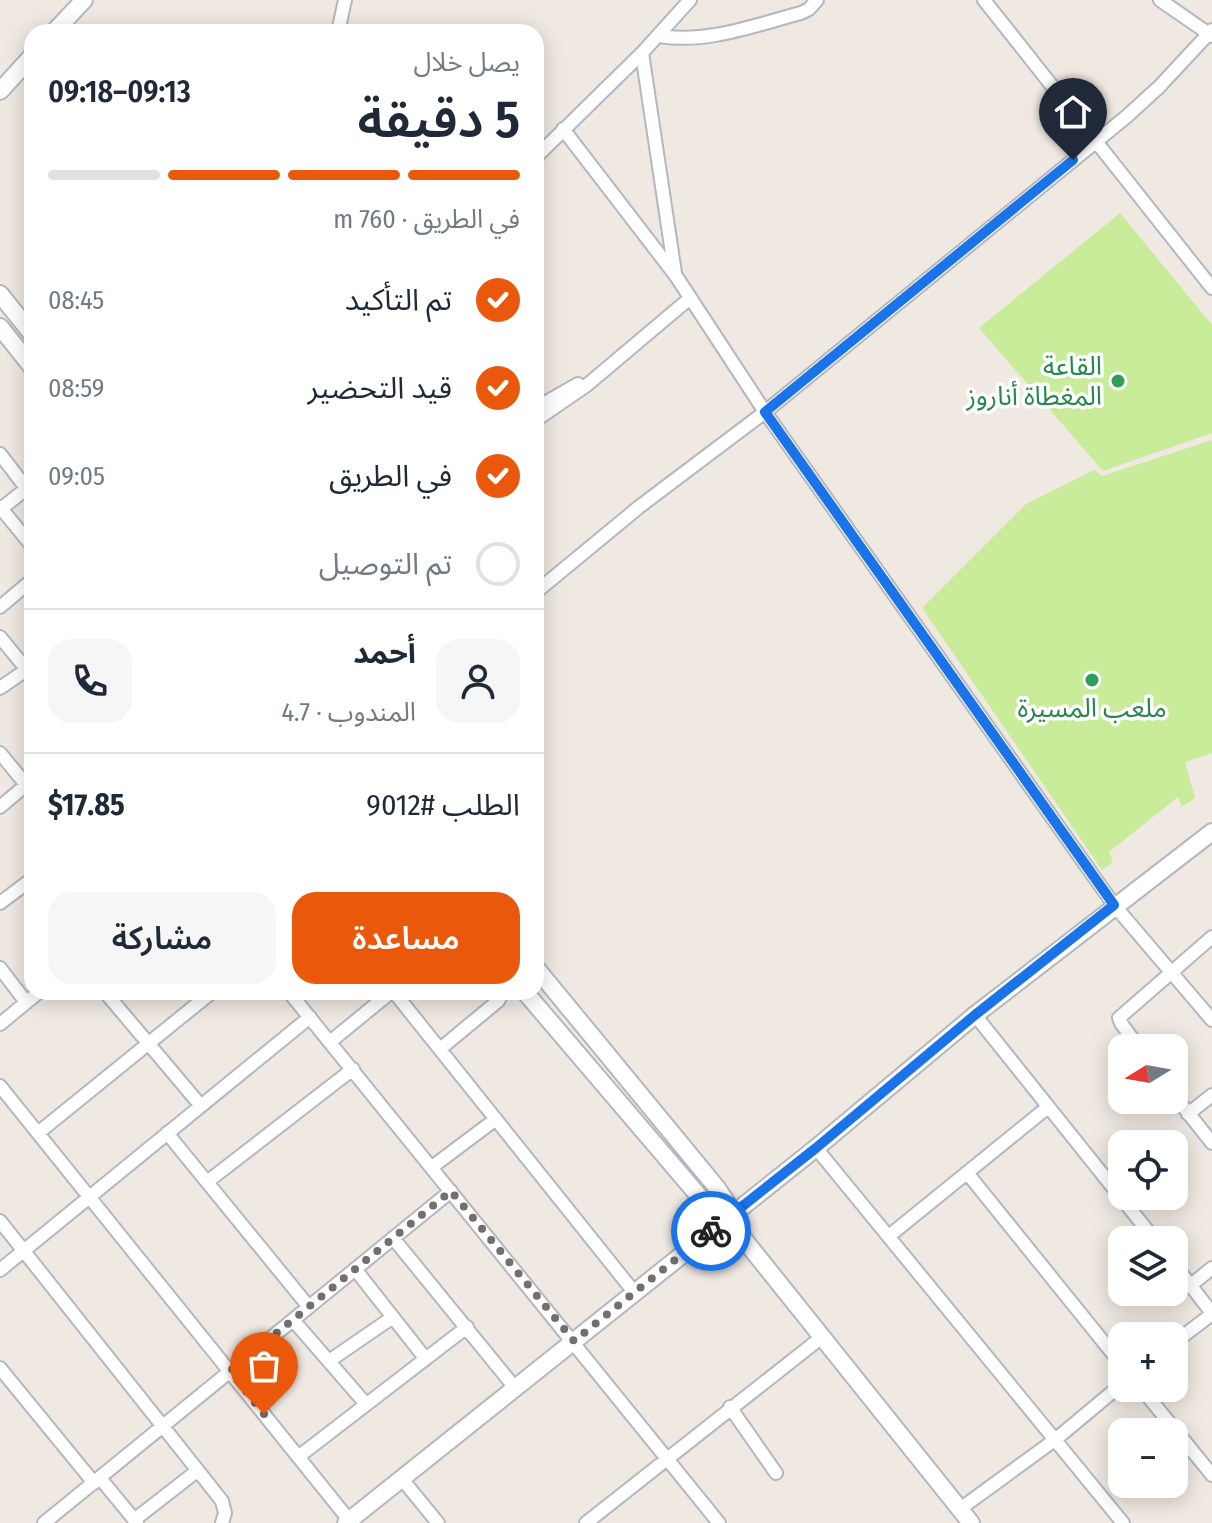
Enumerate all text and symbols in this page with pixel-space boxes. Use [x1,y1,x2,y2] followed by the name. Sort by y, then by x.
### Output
[414,47,520,78] text: يصل خلال
[48,74,191,110] text: 09:13–09:18
[1039,78,1107,160] pin
[358,88,520,151] text: 5 دقيقة
[1051,90,1095,134] icon: home
[333,204,520,235] text: في الطريق · 760 m
[476,278,520,322] icon: check
[345,282,452,318] text: تم التأكيد
[48,285,104,316] text: 08:45
[965,351,1102,412] place label: القاعة المغطاة أناروز
[476,366,520,410] icon: check
[308,370,452,406] text: قيد التحضير
[1109,372,1127,390] marker: القاعة المغطاة أناروز
[48,373,104,404] text: 08:59
[476,454,520,498] icon: check
[329,458,452,494] text: في الطريق
[48,461,105,492] text: 09:05
[319,546,452,582] text: تم التوصيل
[353,635,416,671] text: أحمد
[48,639,132,723] button: phone
[436,639,520,723] button: person
[1083,671,1101,689] marker: ملعب المسيرة
[1017,693,1167,724] place label: ملعب المسيرة
[281,697,416,728] text: المندوب · 4.7
[48,787,125,823] text: $17.85
[366,787,520,823] text: الطلب #9012
[48,892,276,984] button: مشاركة
[292,892,520,984] button: مساعدة
[1108,1034,1188,1114] north arrow
[1108,1034,1188,1498] map controls
[1108,1130,1188,1210] button: locate
[671,1191,751,1271] courier
[689,1209,733,1253] icon: bike
[1108,1226,1188,1306] button: layers
[1108,1322,1188,1402] button: +
[230,1332,298,1414] pin
[242,1344,286,1388] icon: bag
[1108,1418,1188,1498] button: −

